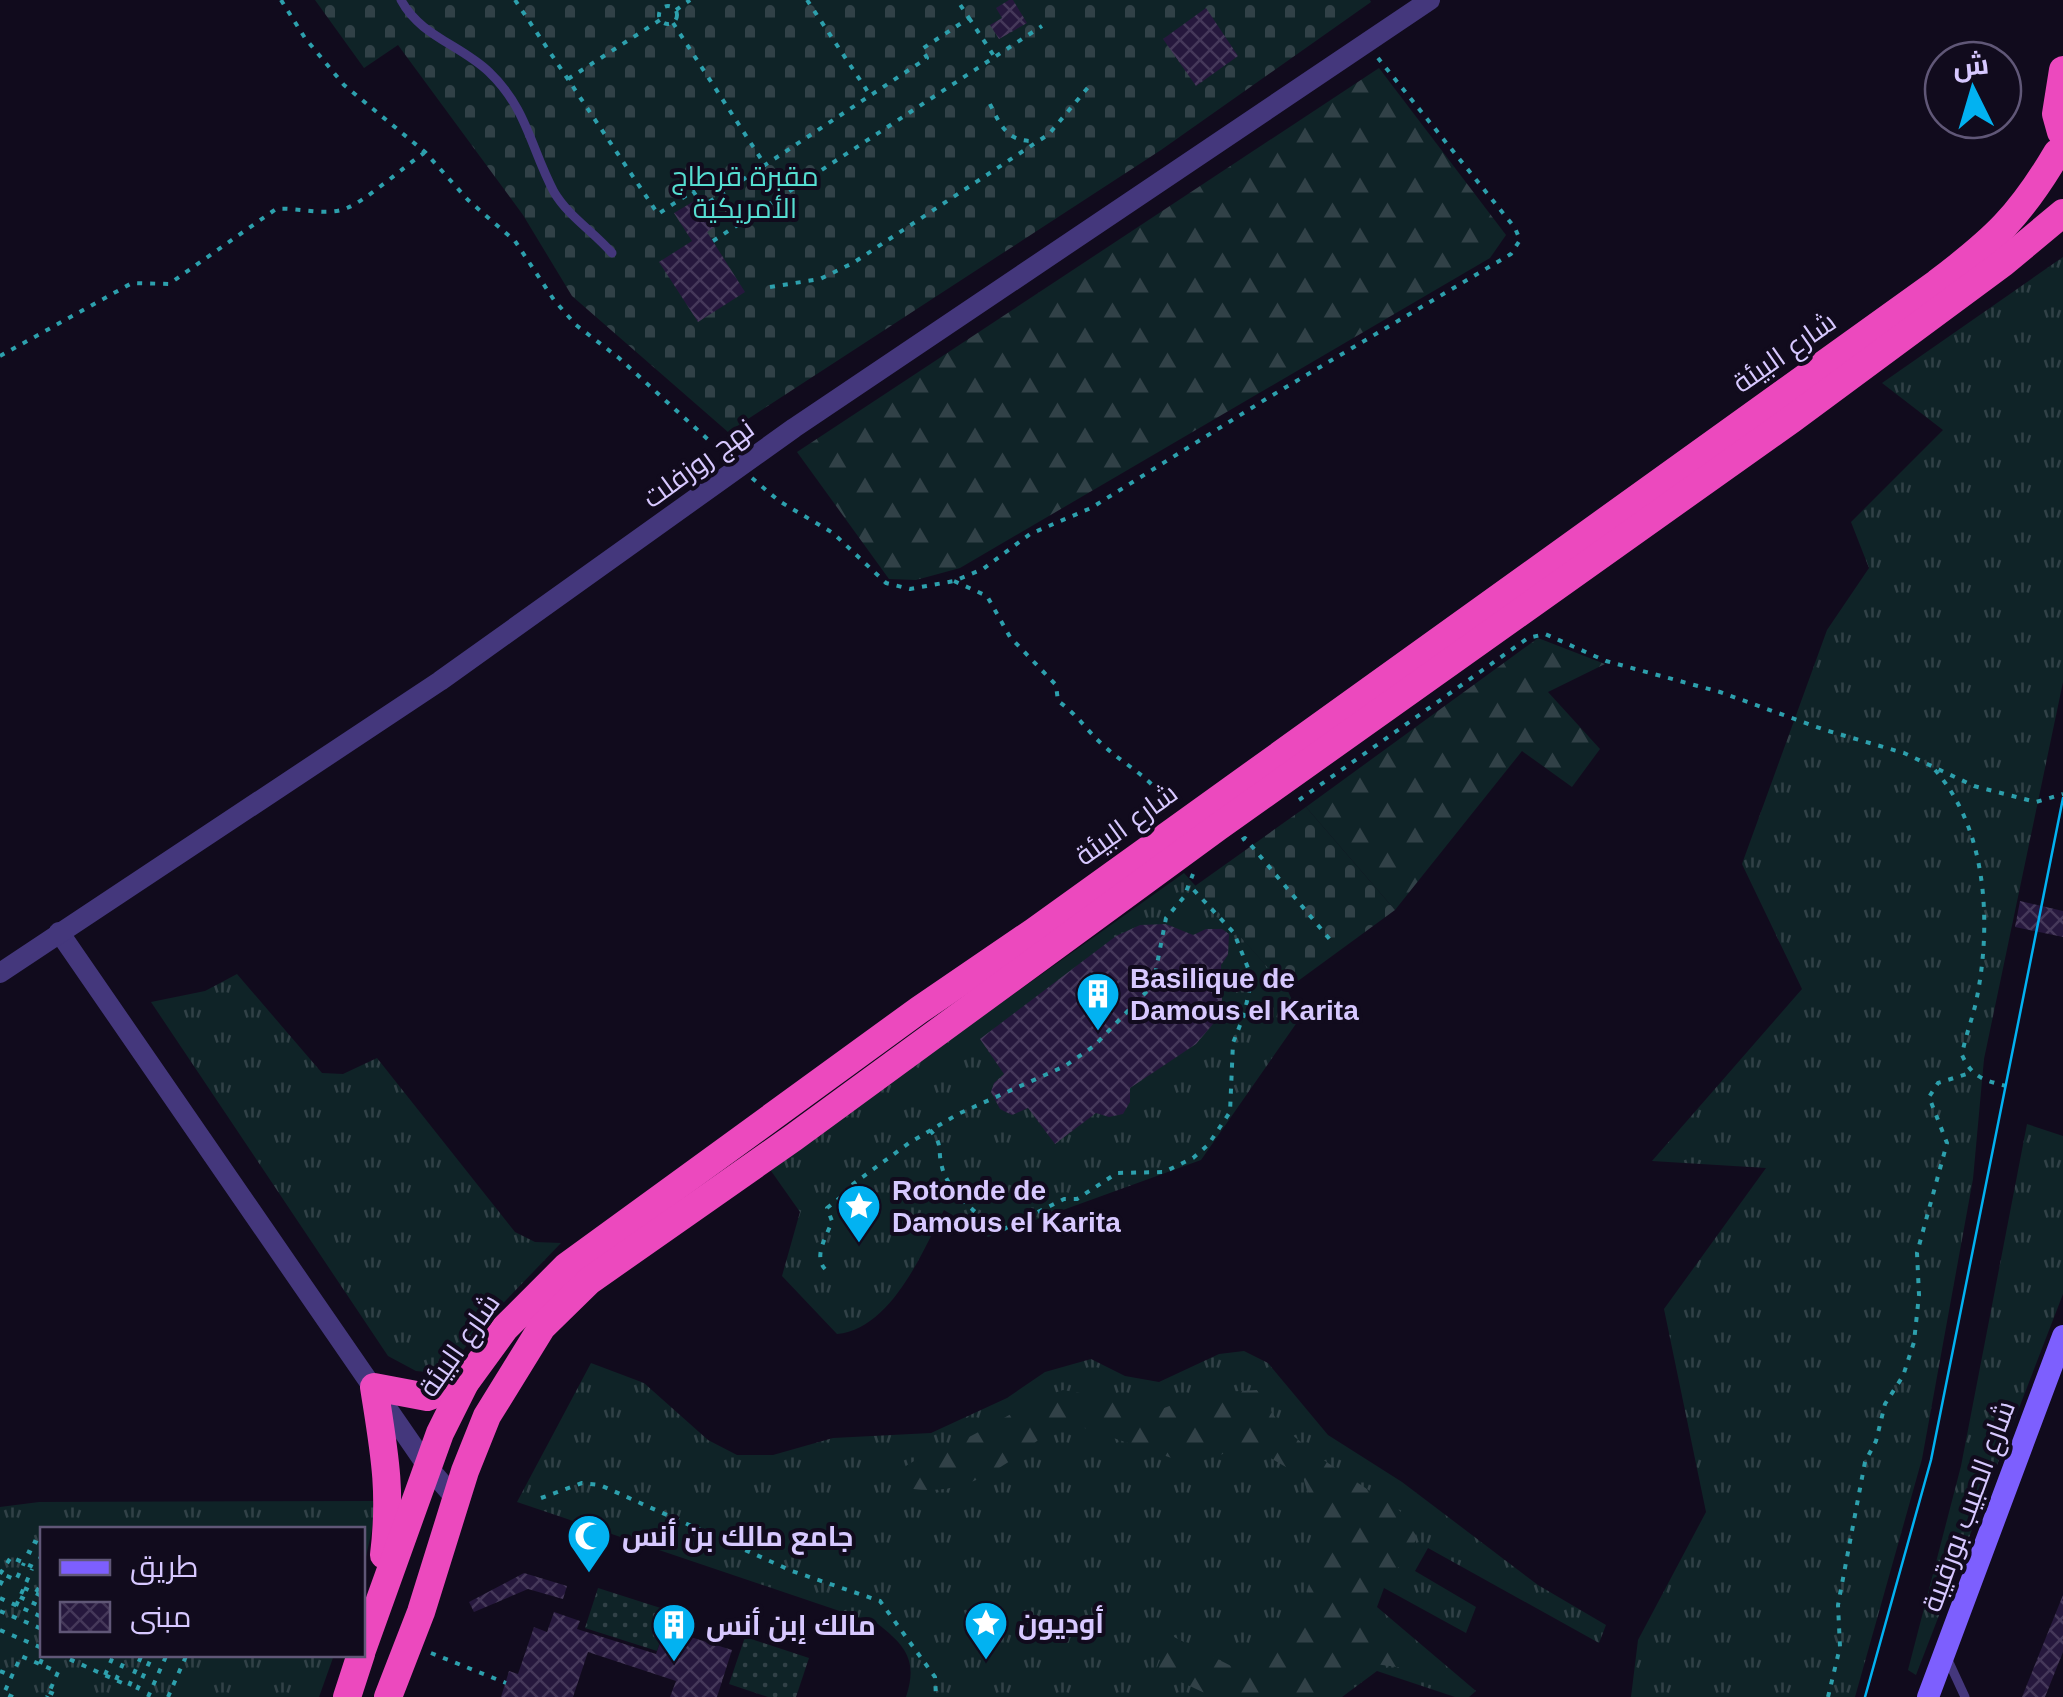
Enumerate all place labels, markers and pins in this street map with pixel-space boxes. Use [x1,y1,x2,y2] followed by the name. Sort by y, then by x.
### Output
[1130,963,1359,1026] place label: Basilique de Damous el Karita
[1075,971,1121,1032] building icon: Basilique de Damous el Karita
[892,1175,1121,1238] place label: Rotonde de Damous el Karita
[836,1183,882,1244] place icon: Rotonde de Damous el Karita
[566,1513,612,1574] mosque icon: جامع مالك بن أنس
[622,1518,853,1555] place label: جامع مالك بن أنس
[963,1600,1009,1661] place icon: أوديون
[651,1602,697,1663] building icon: مالك إبن أنس
[1018,1605,1104,1640] place label: أوديون
[706,1607,876,1644] place label: مالك إبن أنس

